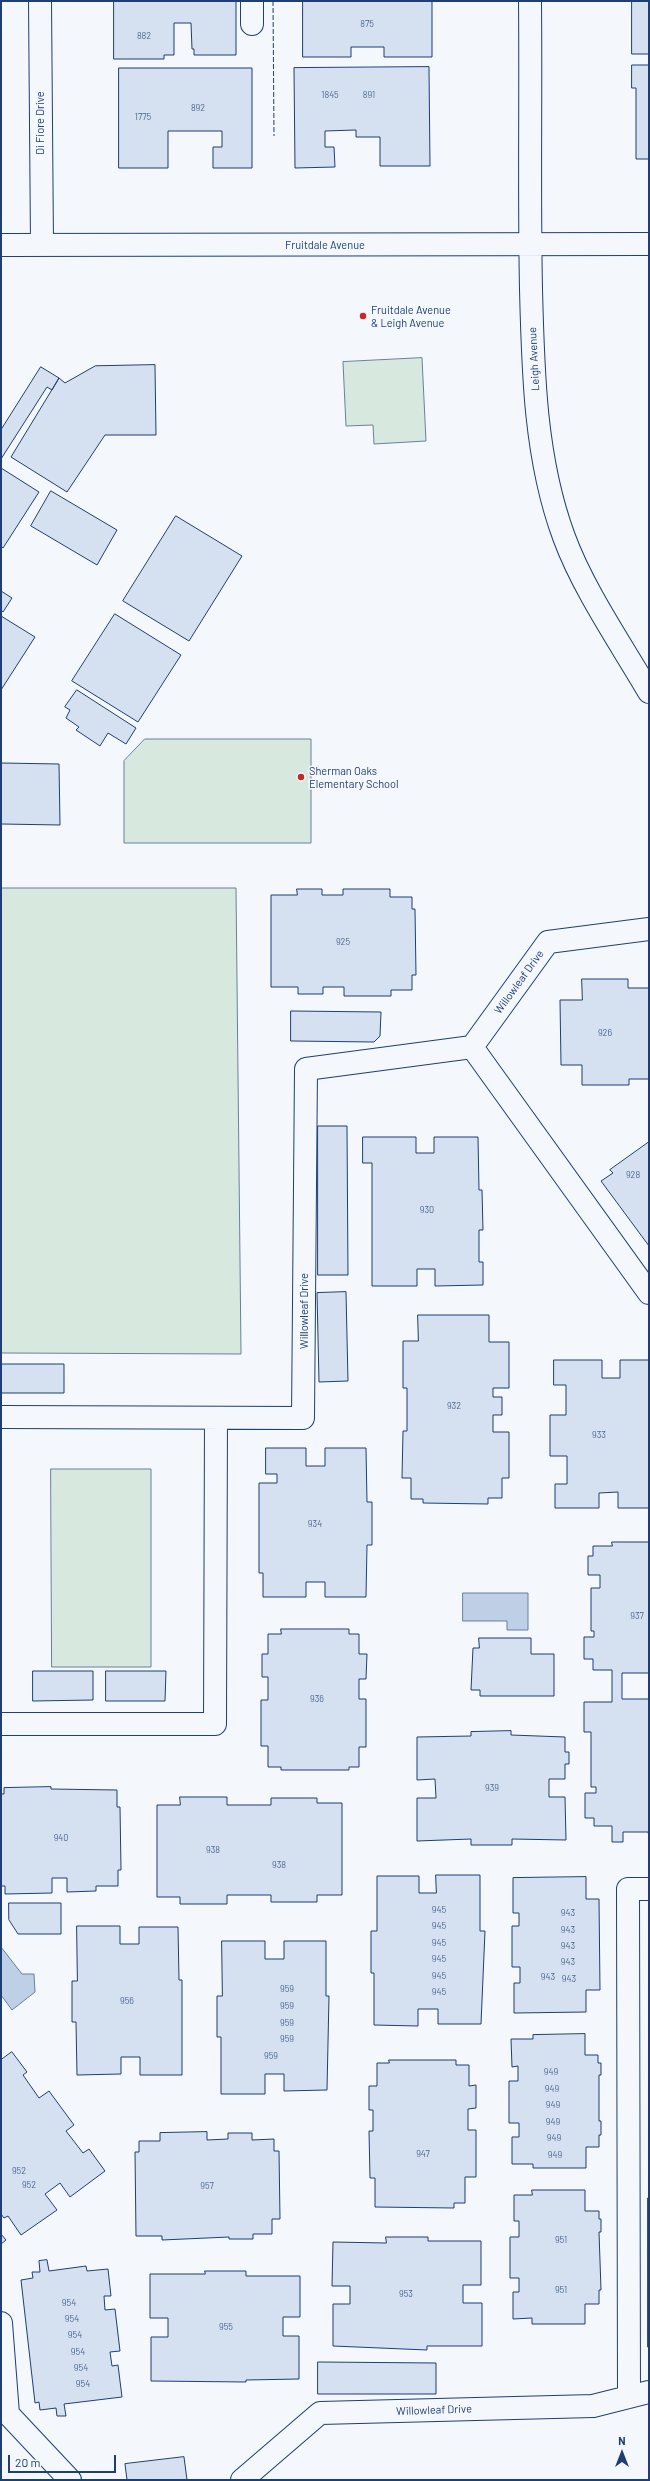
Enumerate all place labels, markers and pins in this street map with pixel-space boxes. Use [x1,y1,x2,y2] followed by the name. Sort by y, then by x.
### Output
[371,303,451,329] place label: Fruitdale Avenue & Leigh Avenue
[358,311,368,321] marker: Fruitdale Avenue & Leigh Avenue
[309,764,399,790] place label: Sherman Oaks Elementary School
[296,772,306,782] marker: Sherman Oaks Elementary School

